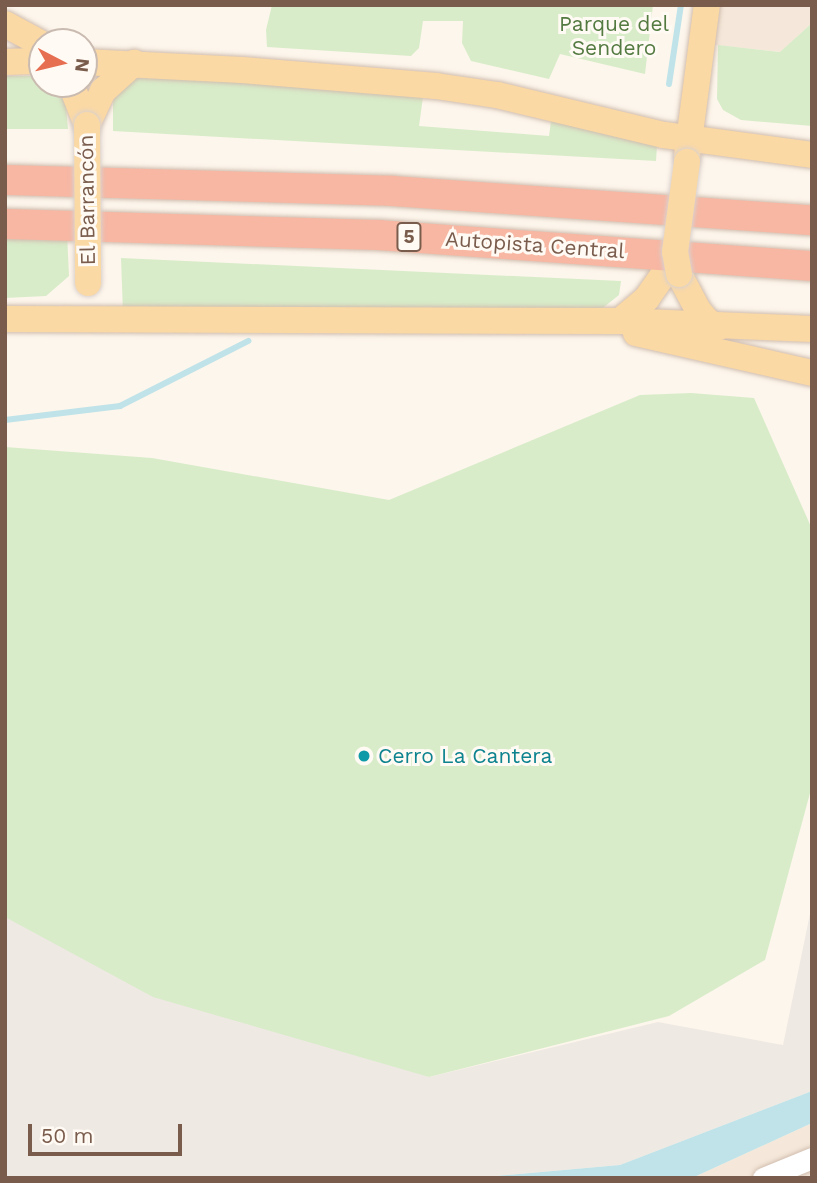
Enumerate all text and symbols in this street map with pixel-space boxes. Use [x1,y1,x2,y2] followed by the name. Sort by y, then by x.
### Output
[559,11,669,61] park label: Parque del Sendero
[28,28,98,98] north arrow
[70,57,95,74] text: N
[73,134,101,266] street label: El Barrancón
[395,221,423,252] road number: 5
[444,226,626,264] street label: Autopista Central
[378,743,553,769] place label: Cerro La Cantera
[356,748,372,764] marker: Cerro La Cantera
[32,1110,186,1154] scale bar
[41,1123,93,1148] text: 50 m

